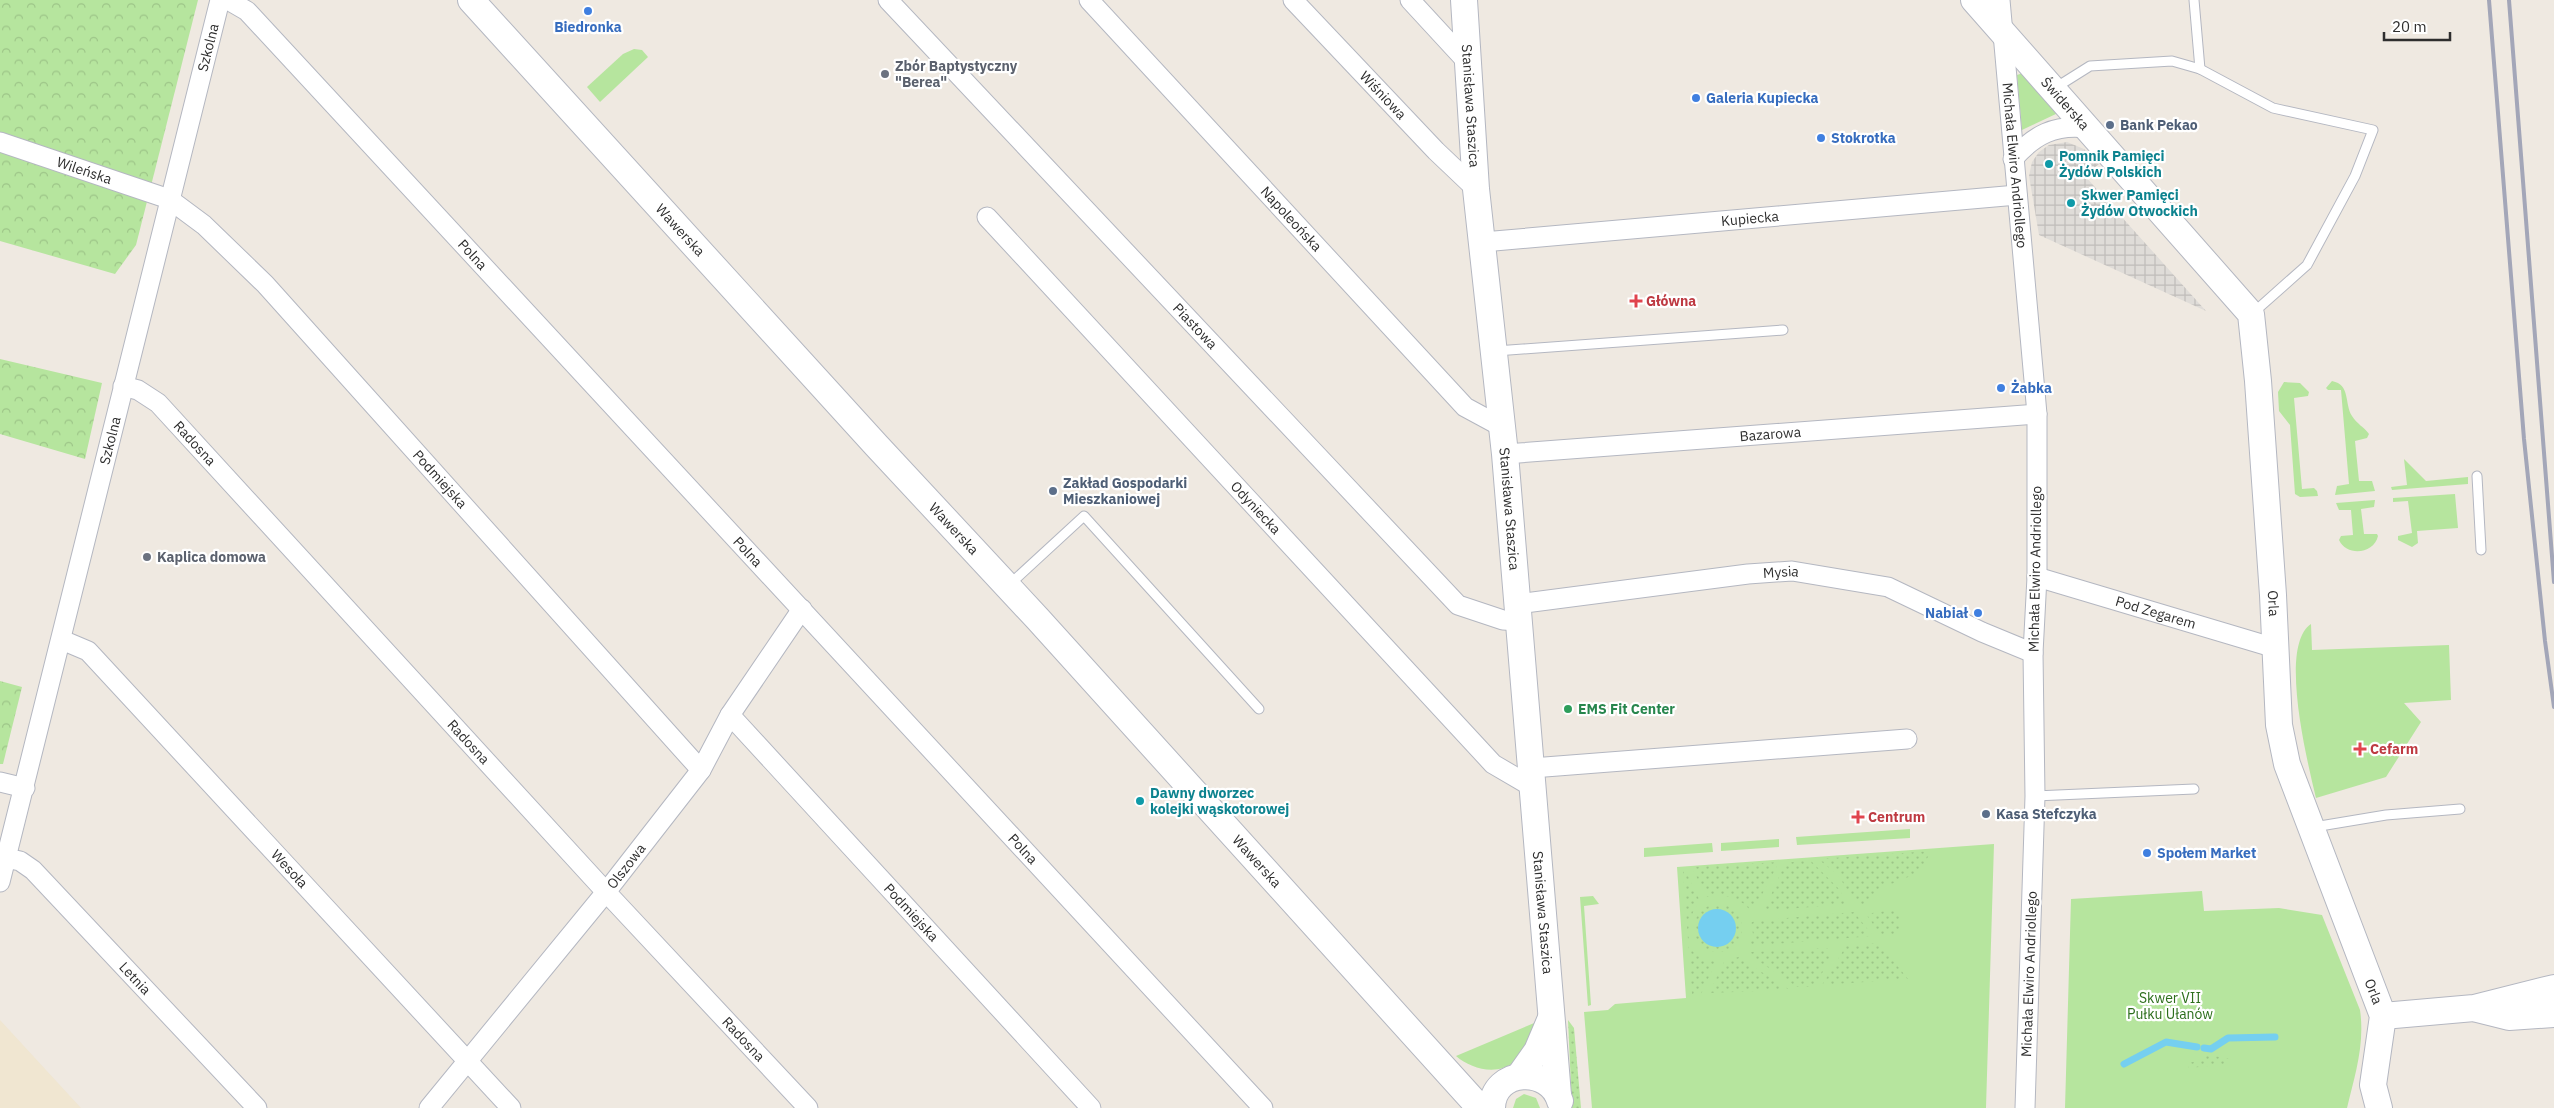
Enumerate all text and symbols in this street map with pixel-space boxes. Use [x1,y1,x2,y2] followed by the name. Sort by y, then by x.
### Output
[582,5,594,17] marker: Biedronka
[2384,10,2450,42] scale bar
[2392,17,2427,36] text: 20 m
[554,18,622,36] place label: Biedronka
[193,21,223,73] street label: Szkolna
[1458,44,1484,168] street label: Stanisława Staszica
[895,57,1018,91] place label: Zbór Baptystyczny "Berea"
[1356,67,1411,124] street label: Wiśniowa
[879,68,891,80] marker: Zbór Baptystyczny "Berea"
[2037,73,2094,134] street label: Świderska
[1998,82,2031,249] street label: Michała Elwiro Andriollego
[1706,89,1819,107] place label: Galeria Kupiecka
[1690,92,1702,104] marker: Galeria Kupiecka
[2120,116,2198,134] place label: Bank Pekao
[2104,119,2116,131] marker: Bank Pekao
[1831,129,1896,147] place label: Stokrotka
[1815,132,1827,144] marker: Stokrotka
[2059,147,2165,181] place label: Pomnik Pamięci Żydów Polskich
[54,153,115,188] street label: Wileńska
[2043,158,2055,170] marker: Pomnik Pamięci Żydów Polskich
[1257,183,1326,256] street label: Napoleońska
[2081,186,2198,220] place label: Skwer Pamięci Żydów Otwockich
[2065,197,2077,209] marker: Skwer Pamięci Żydów Otwockich
[652,200,709,260] street label: Wawerska
[1720,207,1780,230] street label: Kupiecka
[454,236,492,274] street label: Polna
[1646,292,1696,310] place label: Główna
[1630,295,1642,307] marker: Główna
[1169,299,1222,353] street label: Piastowa
[2011,379,2052,397] place label: Żabka
[1995,382,2007,394] marker: Żabka
[95,414,125,466] street label: Szkolna
[170,417,220,470] street label: Radosna
[1739,423,1802,445] street label: Bazarowa
[409,446,471,513] street label: Podmiejska
[1495,446,1524,572] street label: Stanisława Staszica
[1063,474,1187,508] place label: Zakład Gospodarki Mieszkaniowej
[1227,477,1285,538] street label: Odyniecka
[1047,485,1059,497] marker: Zakład Gospodarki Mieszkaniowej
[2025,486,2045,652] street label: Michała Elwiro Andriollego
[925,499,983,559] street label: Wawerska
[729,533,767,571] street label: Polna
[157,548,266,566] place label: Kaplica domowa
[141,551,153,563] marker: Kaplica domowa
[1762,562,1801,582] street label: Mysia
[2264,590,2283,617] street label: Orla
[2113,592,2198,633] street label: Pod Zegarem
[1925,604,1969,622] place label: Nabiał
[1972,607,1984,619] marker: Nabiał
[1578,700,1675,718] place label: EMS Fit Center
[1562,703,1574,715] marker: EMS Fit Center
[443,716,494,768] street label: Radosna
[2370,740,2418,758] place label: Cefarm
[2354,743,2366,755] marker: Cefarm
[1150,784,1289,818] place label: Dawny dworzec kolejki wąskotorowej
[1134,795,1146,807] marker: Dawny dworzec kolejki wąskotorowej
[1996,805,2097,823] place label: Kasa Stefczyka
[1868,808,1925,826] place label: Centrum
[1980,808,1992,820] marker: Kasa Stefczyka
[1852,811,1864,823] marker: Centrum
[1004,830,1042,868] street label: Polna
[1229,831,1286,892] street label: Wawerska
[603,839,650,892] street label: Olszowa
[2157,844,2256,862] place label: Społem Market
[267,846,312,892] street label: Wesoła
[2141,847,2153,859] marker: Społem Market
[1529,850,1557,975] street label: Stanisława Staszica
[880,879,943,946] street label: Podmiejska
[2017,890,2041,1057] street label: Michała Elwiro Andriollego
[115,958,155,999] street label: Letnia
[2361,976,2387,1007] street label: Orla
[2127,989,2213,1023] park label: Skwer VII Pułku Ułanów
[718,1013,769,1066] street label: Radosna

